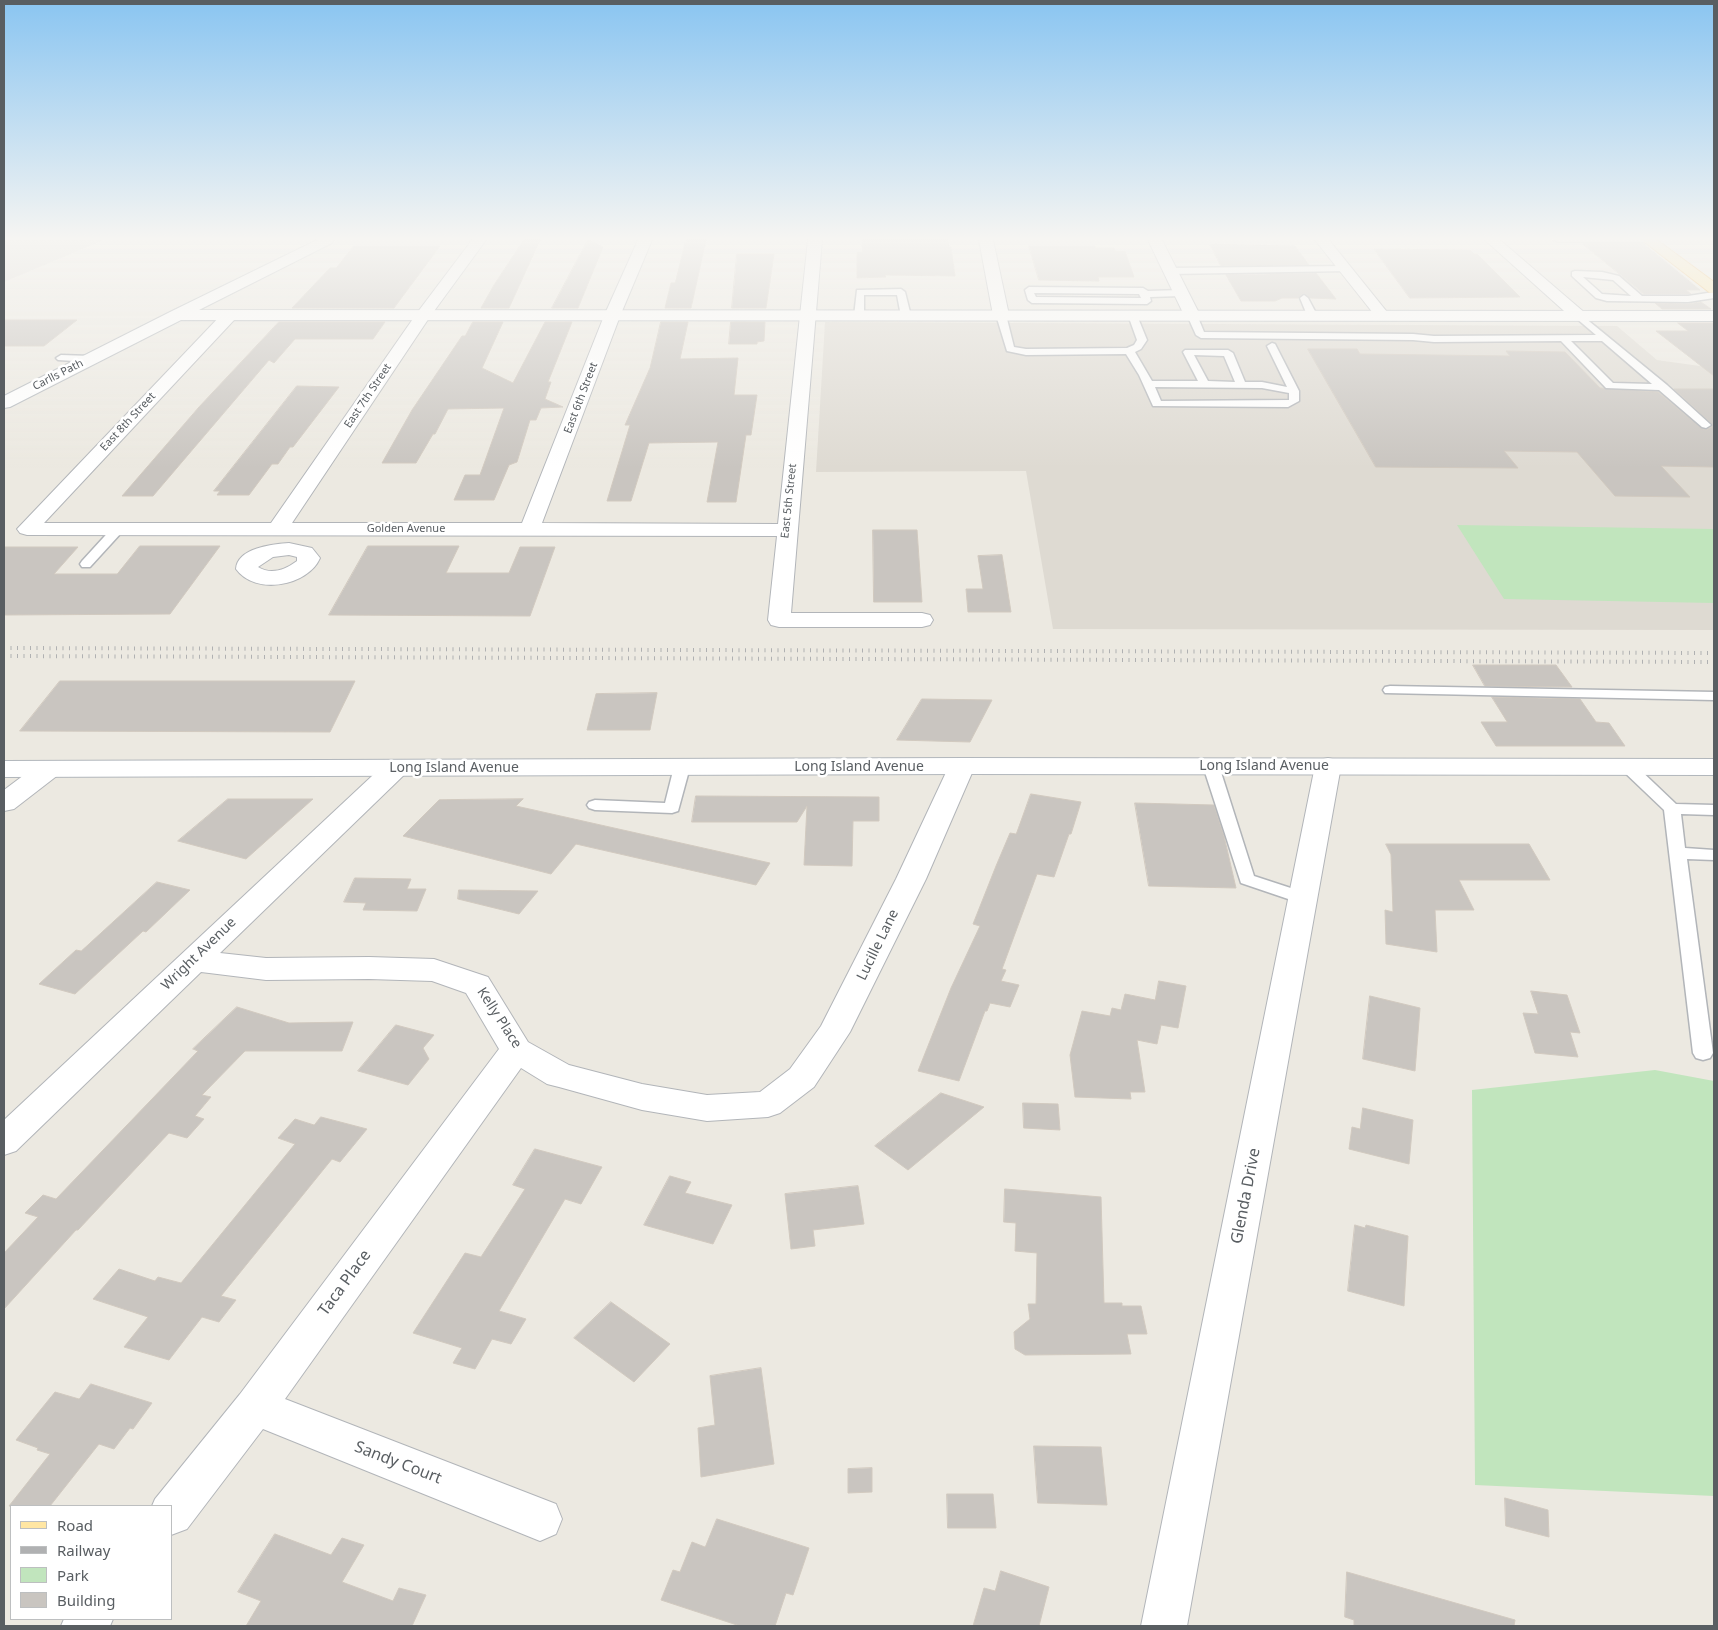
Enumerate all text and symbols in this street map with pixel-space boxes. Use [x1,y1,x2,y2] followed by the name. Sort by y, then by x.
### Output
[30,357,86,393] street label: Carlls Path
[342,361,394,431] street label: East 7th Street
[561,361,601,435] street label: East 6th Street
[98,390,158,454] street label: East 8th Street
[779,463,799,539] street label: East 5th Street
[367,522,445,536] street label: Golden Avenue
[1199,758,1329,774] street label: Long Island Avenue
[794,759,924,775] street label: Long Island Avenue
[389,760,519,776] street label: Long Island Avenue
[854,907,902,983] street label: Lucille Lane
[158,914,240,994] street label: Wright Avenue
[473,984,525,1052] street label: Kelly Place
[1227,1146,1265,1246] street label: Glenda Drive
[315,1246,375,1320] street label: Taca Place
[352,1438,444,1488] street label: Sandy Court
[10,1505,172,1620] legend
[57,1515,93,1535] text: Road
[57,1540,110,1560] text: Railway
[57,1565,89,1585] text: Park
[57,1590,115,1610] text: Building

